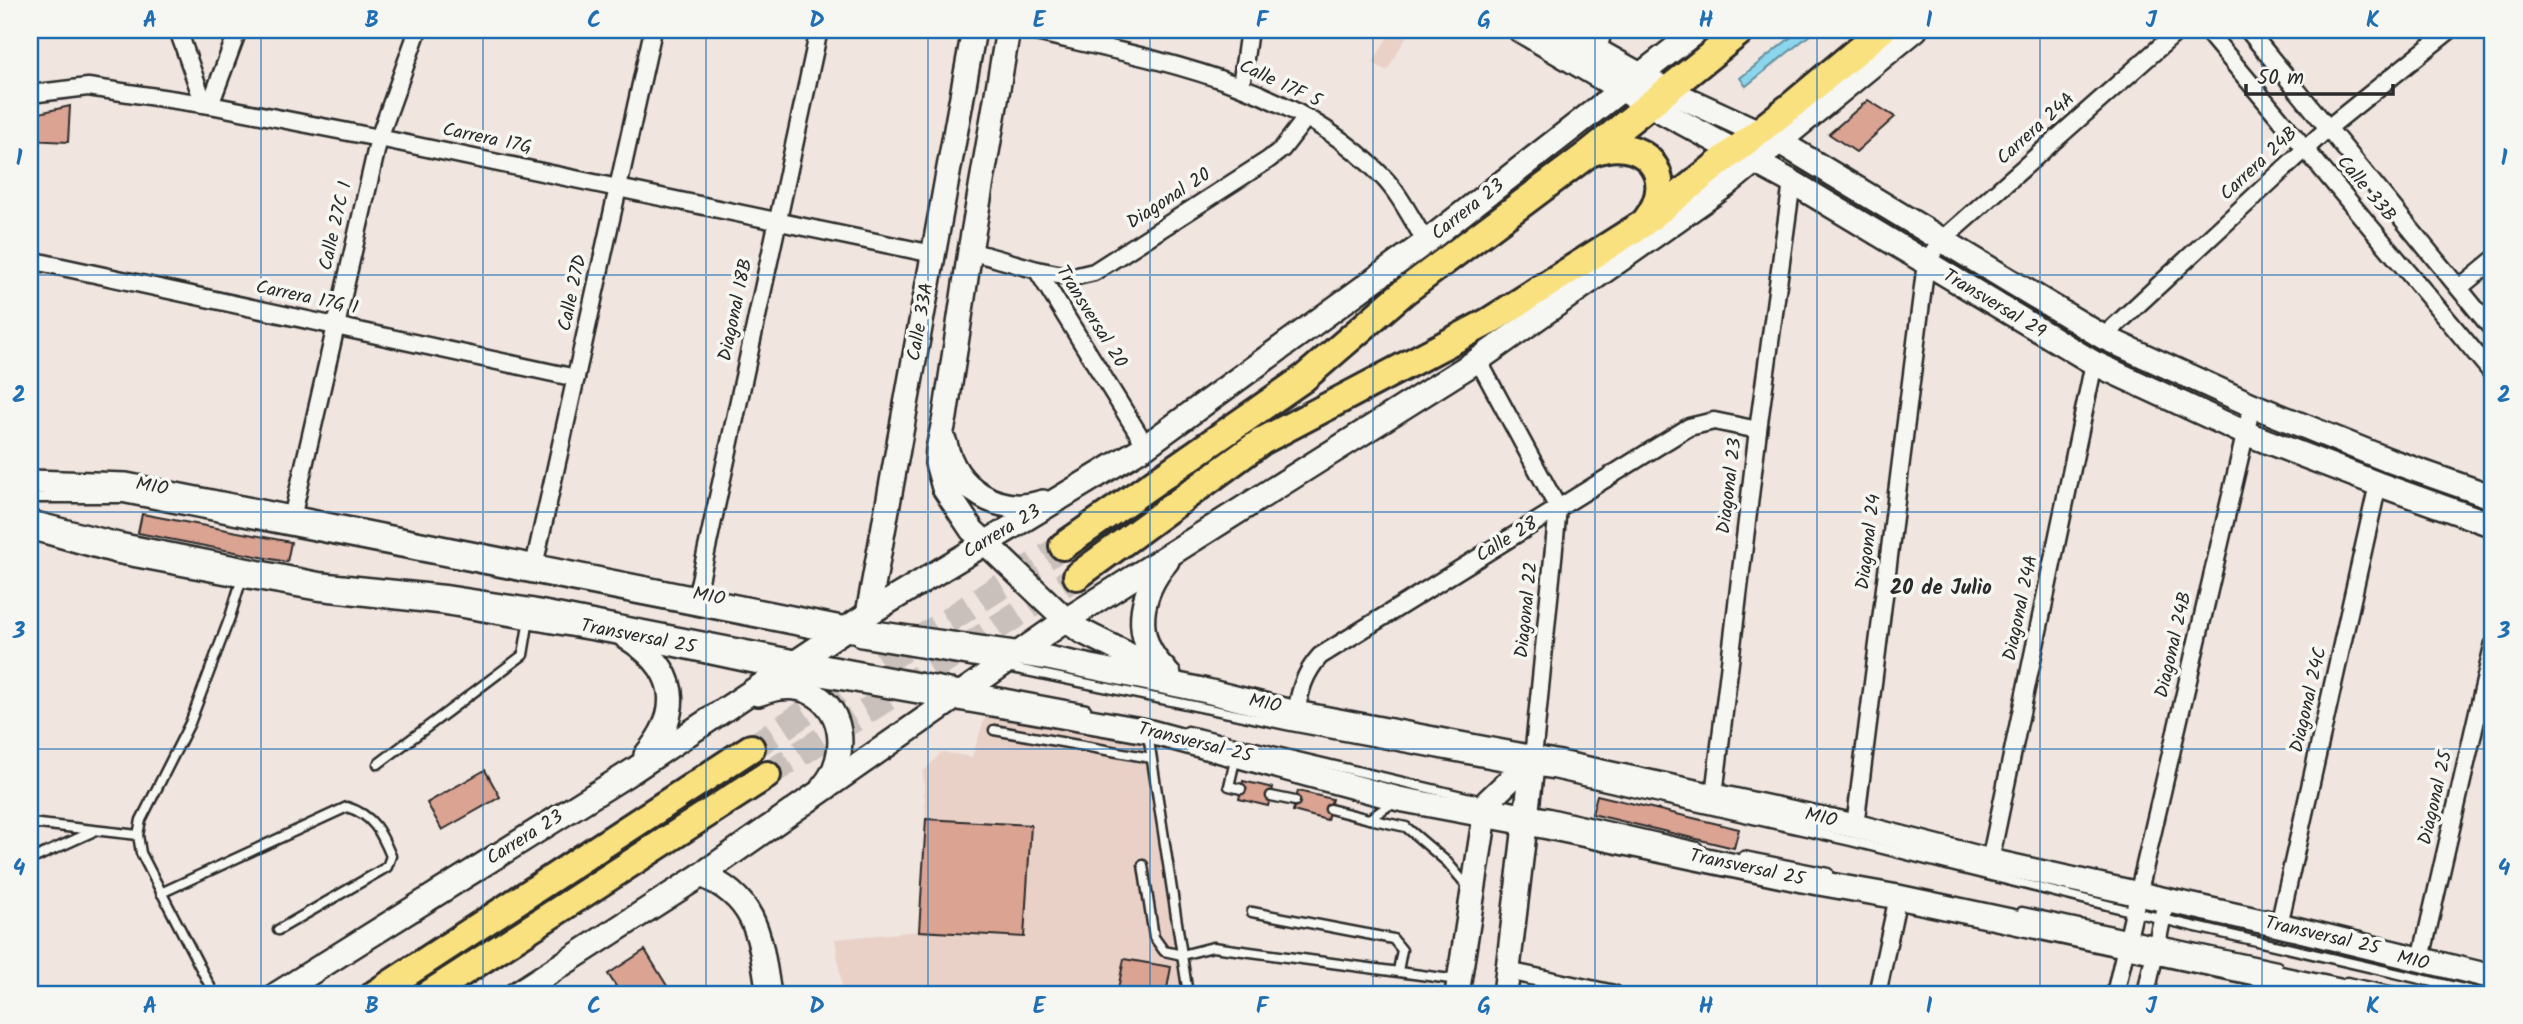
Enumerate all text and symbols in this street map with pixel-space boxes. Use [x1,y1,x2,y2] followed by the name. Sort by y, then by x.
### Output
[143,3,157,39] text: A
[365,3,379,39] text: B
[587,3,601,39] text: C
[809,3,825,39] text: D
[1033,3,1047,39] text: E
[1256,3,1270,39] text: F
[1477,3,1491,39] text: G
[1699,3,1714,39] text: H
[1925,3,1933,39] text: I
[2145,3,2157,39] text: J
[2366,3,2380,39] text: K
[1234,52,1328,117] street label: Calle 17F 5
[2246,52,2394,96] scale bar
[2257,62,2304,95] text: 50 m
[1990,85,2082,173] street label: Carrera 24A
[440,115,534,163] street label: Carrera 17G
[2213,120,2305,208] street label: Carrera 24B
[16,141,23,177] text: 1
[2501,141,2508,177] text: 1
[2329,149,2403,229] street label: Calle 33B
[1121,161,1217,237] street label: Diagonal 20
[1425,172,1511,248] street label: Carrera 23
[311,178,361,273] street label: Calle 27C 1
[550,252,596,334] street label: Calle 27D
[711,256,761,364] street label: Diagonal 18B
[1047,260,1135,374] street label: Transversal 20
[1937,261,2051,347] street label: Transversal 29
[253,272,361,324] street label: Carrera 17G 1
[899,280,943,364] street label: Calle 33A
[12,378,26,414] text: 2
[2497,378,2511,414] text: 2
[1709,436,1751,536] street label: Diagonal 23
[133,469,171,505] street label: MIO
[1848,492,1890,592] street label: Diagonal 24
[957,497,1047,567] street label: Carrera 23
[1470,509,1544,571] street label: Calle 28
[1995,552,2047,664] street label: Diagonal 24A
[1507,560,1547,660] street label: Diagonal 22
[1890,572,1992,605] district label: 20 de Julio
[690,579,728,615] street label: MIO
[2147,589,2201,701] street label: Diagonal 24B
[578,611,700,663] street label: Transversal 25
[12,614,26,650] text: 3
[2497,614,2511,650] text: 3
[2282,644,2336,756] street label: Diagonal 24C
[1246,686,1284,722] street label: MIO
[1135,714,1257,772] street label: Transversal 25
[2411,746,2462,848] street label: Diagonal 25
[1802,800,1841,836] street label: MIO
[481,802,570,874] street label: Carrera 23
[1687,841,1809,895] street label: Transversal 25
[13,851,26,887] text: 4
[2498,851,2511,887] text: 4
[2262,908,2384,964] street label: Transversal 25
[2394,943,2433,979] street label: MIO
[143,989,157,1024] text: A
[365,989,379,1024] text: B
[587,989,601,1024] text: C
[809,989,825,1024] text: D
[1033,989,1047,1024] text: E
[1256,989,1270,1024] text: F
[1477,989,1491,1024] text: G
[1699,989,1714,1024] text: H
[1925,989,1933,1024] text: I
[2145,989,2157,1024] text: J
[2366,989,2380,1024] text: K

